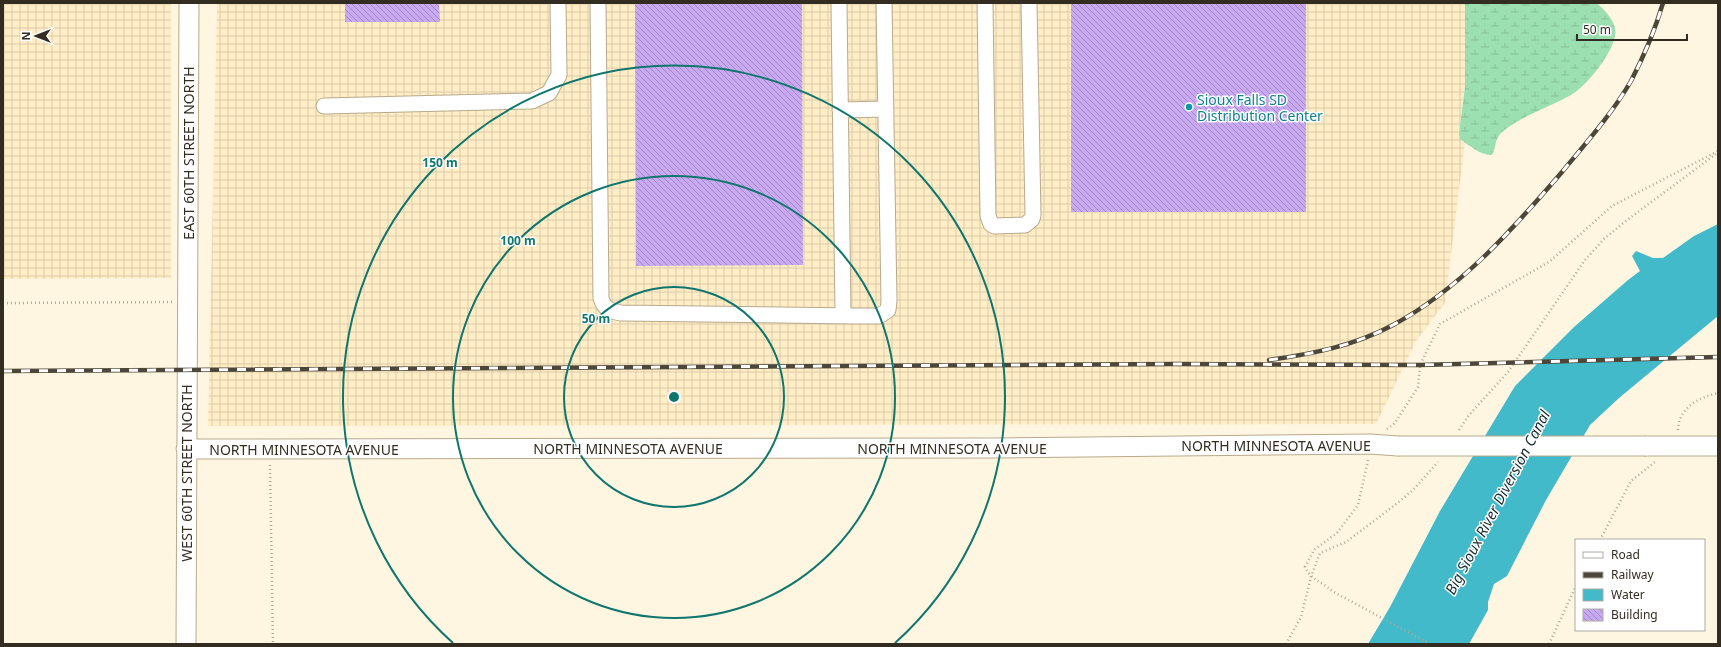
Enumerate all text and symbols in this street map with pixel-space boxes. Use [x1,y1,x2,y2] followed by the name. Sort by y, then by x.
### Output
[16,16,56,56] north arrow
[1577,16,1687,42] scale bar
[1583,21,1611,38] text: 50 m
[18,32,33,40] text: N
[179,66,198,240] street label: EAST 60TH STREET NORTH
[1197,90,1323,125] place label: Sioux Falls SD Distribution Center
[1184,102,1194,112] marker: Sioux Falls SD Distribution Center
[422,154,458,171] text: 150 m
[500,232,536,249] text: 100 m
[582,310,610,327] text: 50 m
[177,384,196,562] street label: WEST 60TH STREET NORTH
[667,390,681,404] centre of rings
[1440,405,1555,598] water label: Big Sioux River Diversion Canal
[1181,436,1371,455] street label: NORTH MINNESOTA AVENUE
[533,439,723,458] street label: NORTH MINNESOTA AVENUE
[857,439,1047,458] street label: NORTH MINNESOTA AVENUE
[209,440,399,459] street label: NORTH MINNESOTA AVENUE
[1575,539,1705,631] legend
[1611,546,1640,563] text: Road
[1611,566,1655,583] text: Railway
[1611,586,1645,603] text: Water
[1611,606,1658,623] text: Building

